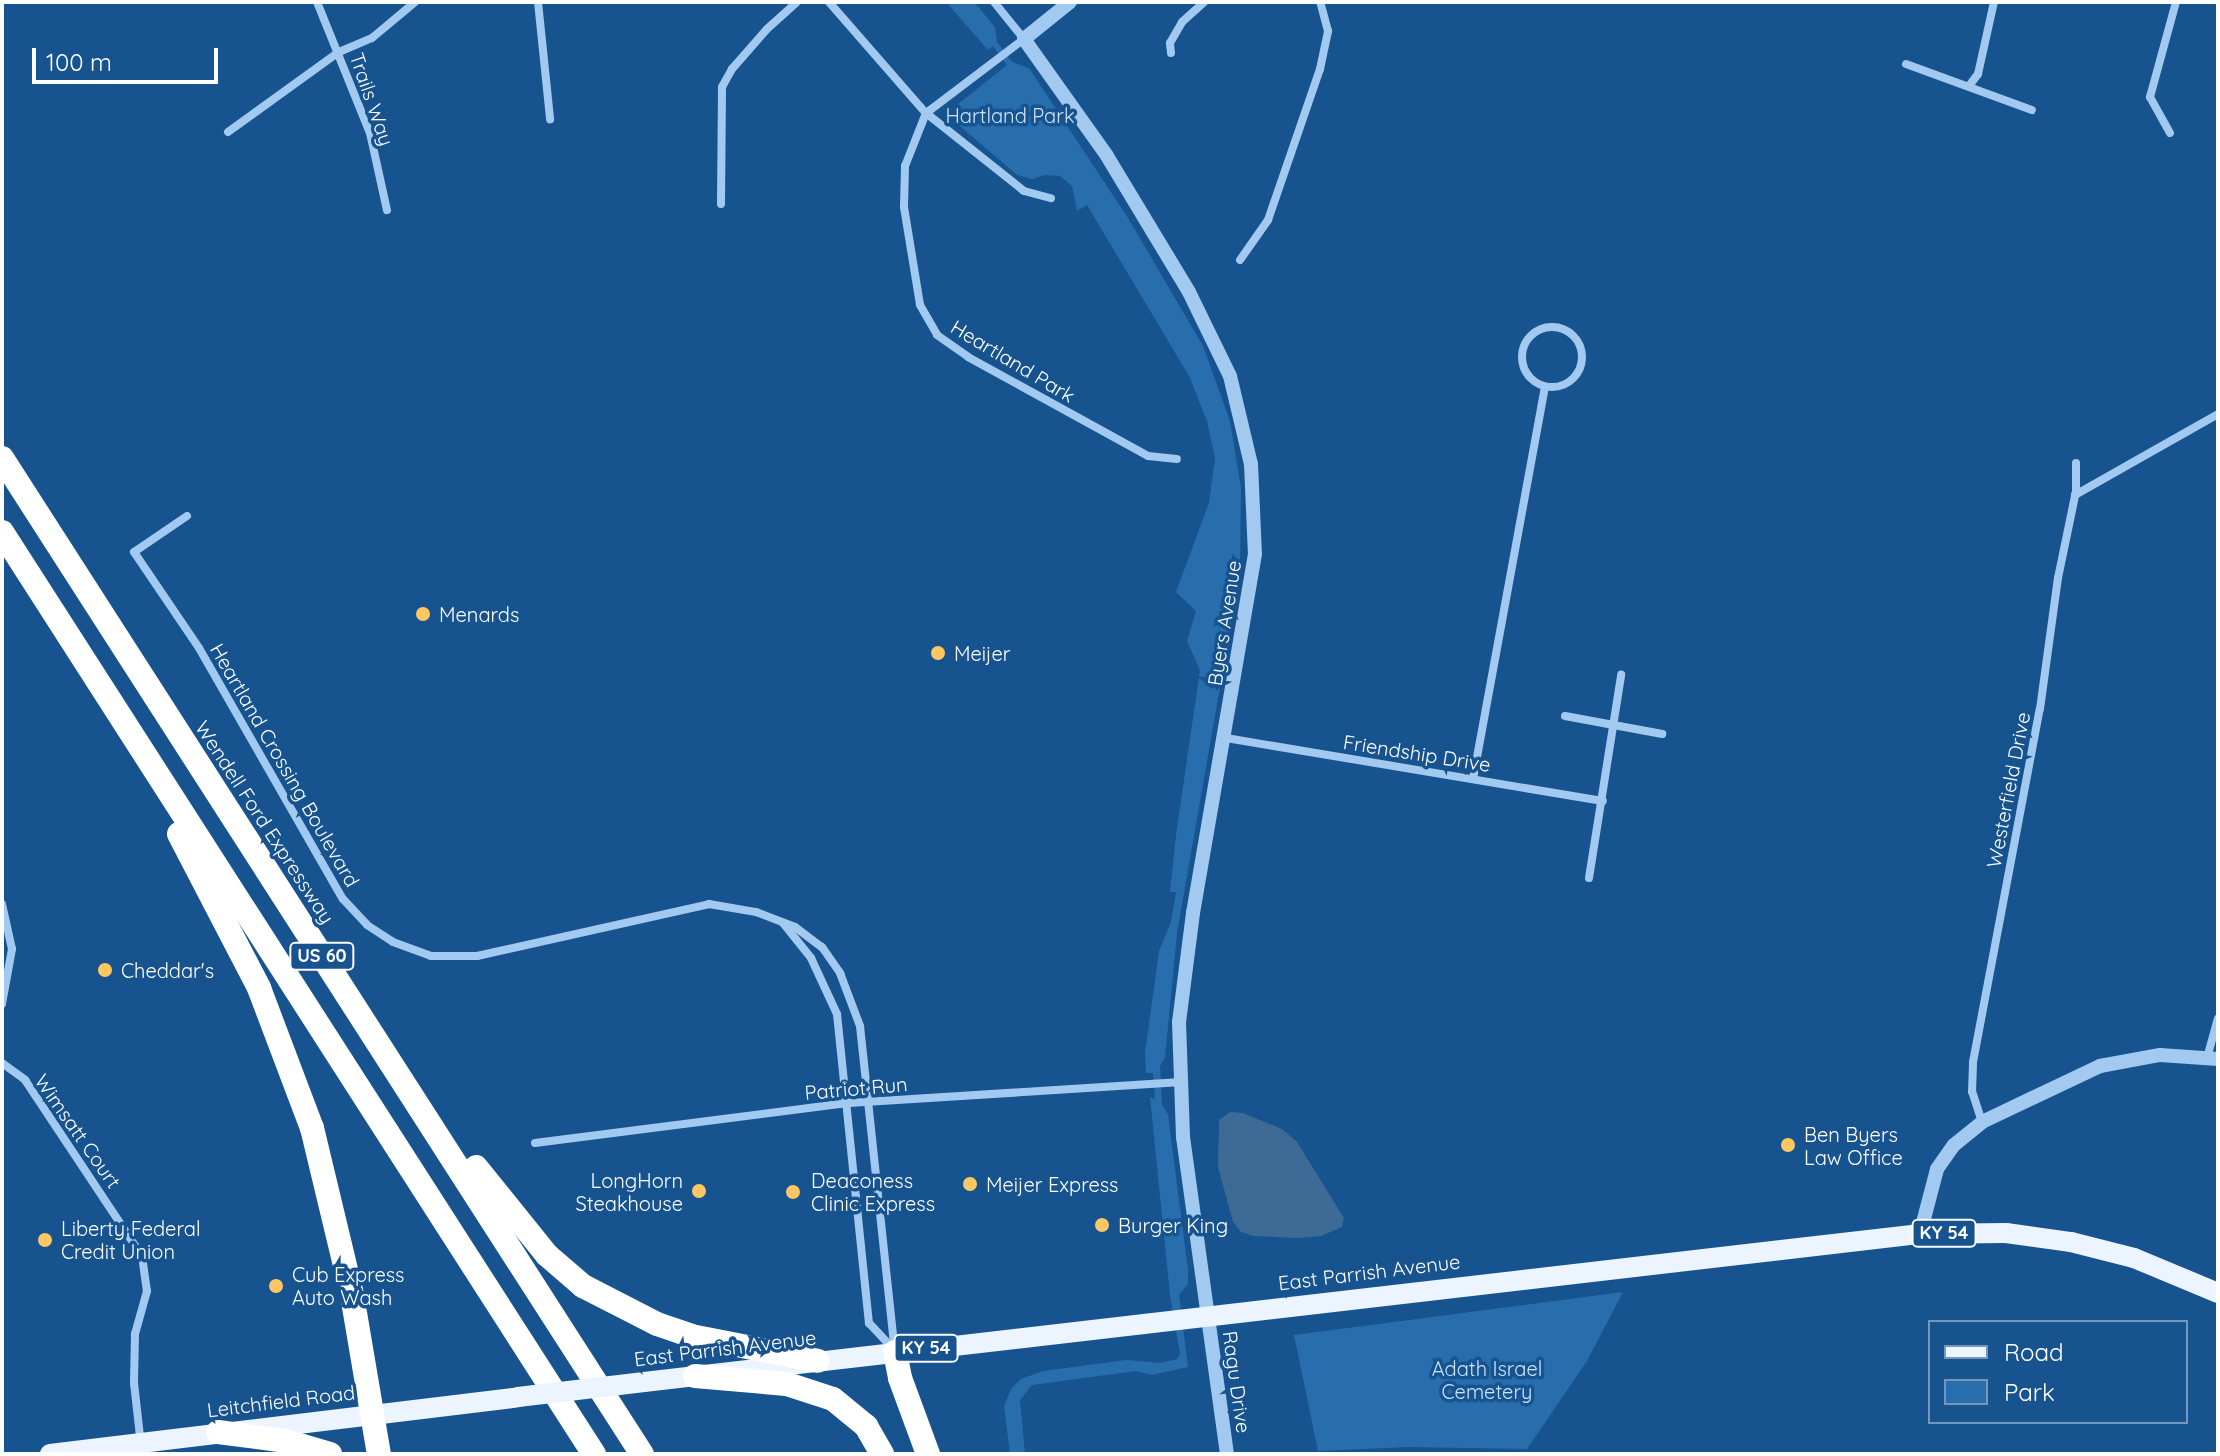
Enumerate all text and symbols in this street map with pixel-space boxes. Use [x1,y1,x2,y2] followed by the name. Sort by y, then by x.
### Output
[36,32,222,82] scale bar
[46,47,112,77] text: 100 m
[345,49,399,149] street label: Trails Way
[945,103,1075,127] park label: Hartland Park
[947,315,1079,407] street label: Heartland Park
[1202,559,1246,687] street label: Byers Avenue
[439,602,519,626] place label: Menards
[414,605,432,623] marker: Menards
[205,639,365,891] street label: Heartland Crossing Boulevard
[954,641,1011,665] place label: Meijer
[929,644,947,662] marker: Meijer
[1981,710,2035,870] street label: Westerfield Drive
[190,716,340,928] street label: Wendell Ford Expressway
[1342,730,1492,776] street label: Friendship Drive
[288,942,356,970] road number: US 60
[121,958,214,982] place label: Cheddar's
[96,961,114,979] marker: Cheddar's
[30,1069,126,1193] street label: Wimsatt Court
[804,1072,908,1104] street label: Patriot Run
[1804,1122,1903,1169] place label: Ben Byers Law Office
[1779,1136,1797,1154] marker: Ben Byers Law Office
[575,1168,683,1215] place label: LongHorn Steakhouse
[811,1168,935,1215] place label: Deaconess Clinic Express
[986,1172,1118,1196] place label: Meijer Express
[961,1175,979,1193] marker: Meijer Express
[782,1181,804,1203] marker: Deaconess Clinic Express
[690,1182,708,1200] marker: LongHorn Steakhouse
[1118,1213,1228,1237] place label: Burger King
[61,1216,201,1263] place label: Liberty Federal Credit Union
[1093,1216,1111,1234] marker: Burger King
[1910,1219,1978,1247] road number: KY 54
[36,1231,54,1249] marker: Liberty Federal Credit Union
[1277,1249,1461,1295] street label: East Parrish Avenue
[292,1262,404,1309] place label: Cub Express Auto Wash
[267,1277,285,1295] marker: Cub Express Auto Wash
[1928,1320,2188,1424] legend
[633,1325,817,1371] street label: East Parrish Avenue
[1218,1329,1256,1435] street label: Ragu Drive
[892,1334,960,1362] road number: KY 54
[2004,1337,2064,1367] text: Road
[1432,1356,1542,1403] park label: Adath Israel Cemetery
[2004,1377,2055,1407] text: Park
[206,1380,356,1422] street label: Leitchfield Road

